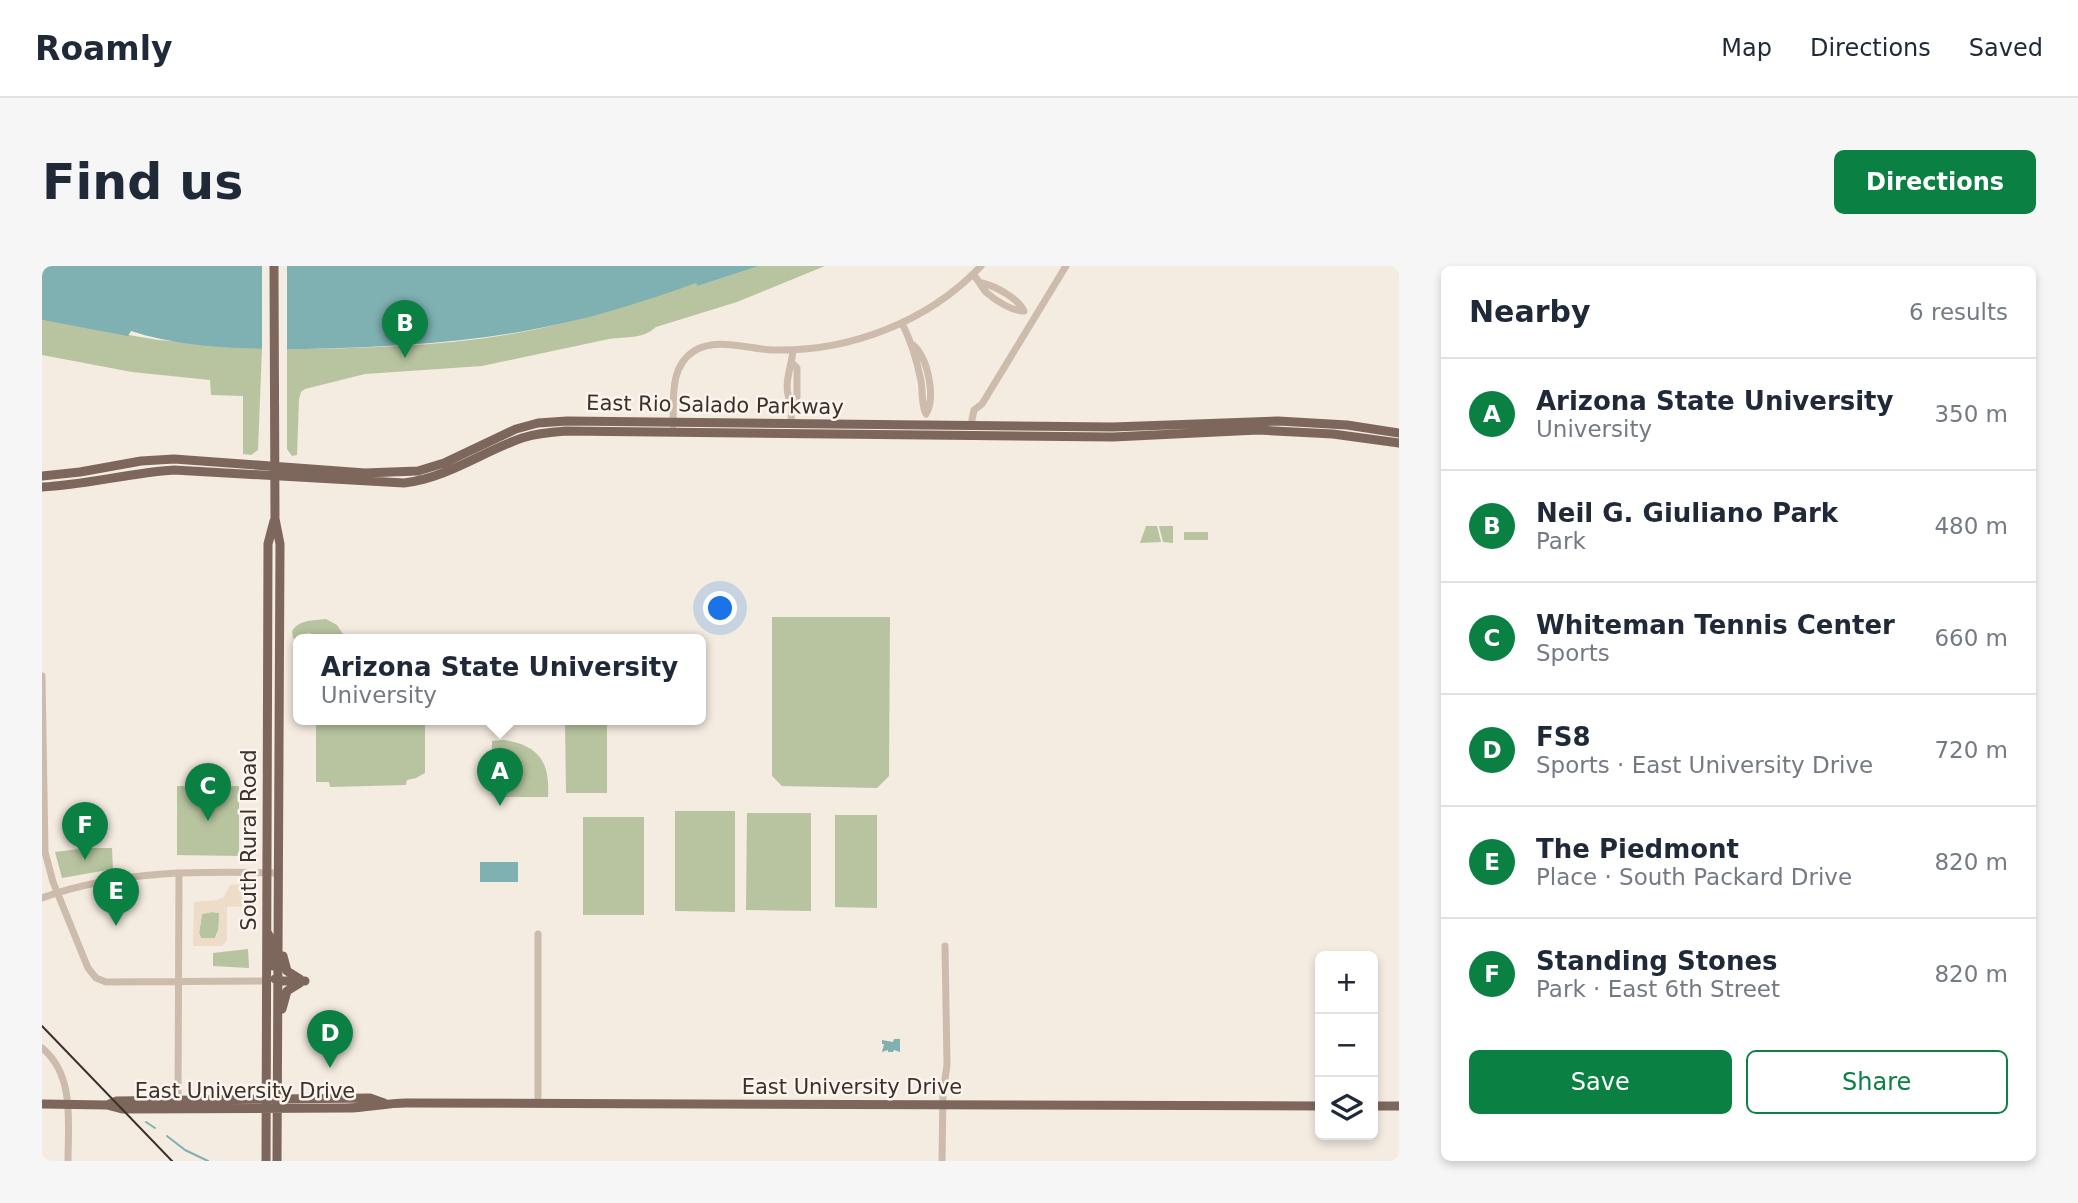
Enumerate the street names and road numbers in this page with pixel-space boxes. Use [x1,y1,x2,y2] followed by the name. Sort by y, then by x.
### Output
[586,391,844,419] street label: East Rio Salado Parkway
[237,749,261,931] street label: South Rural Road
[742,1075,962,1099] street label: East University Drive
[135,1079,355,1103] street label: East University Drive

